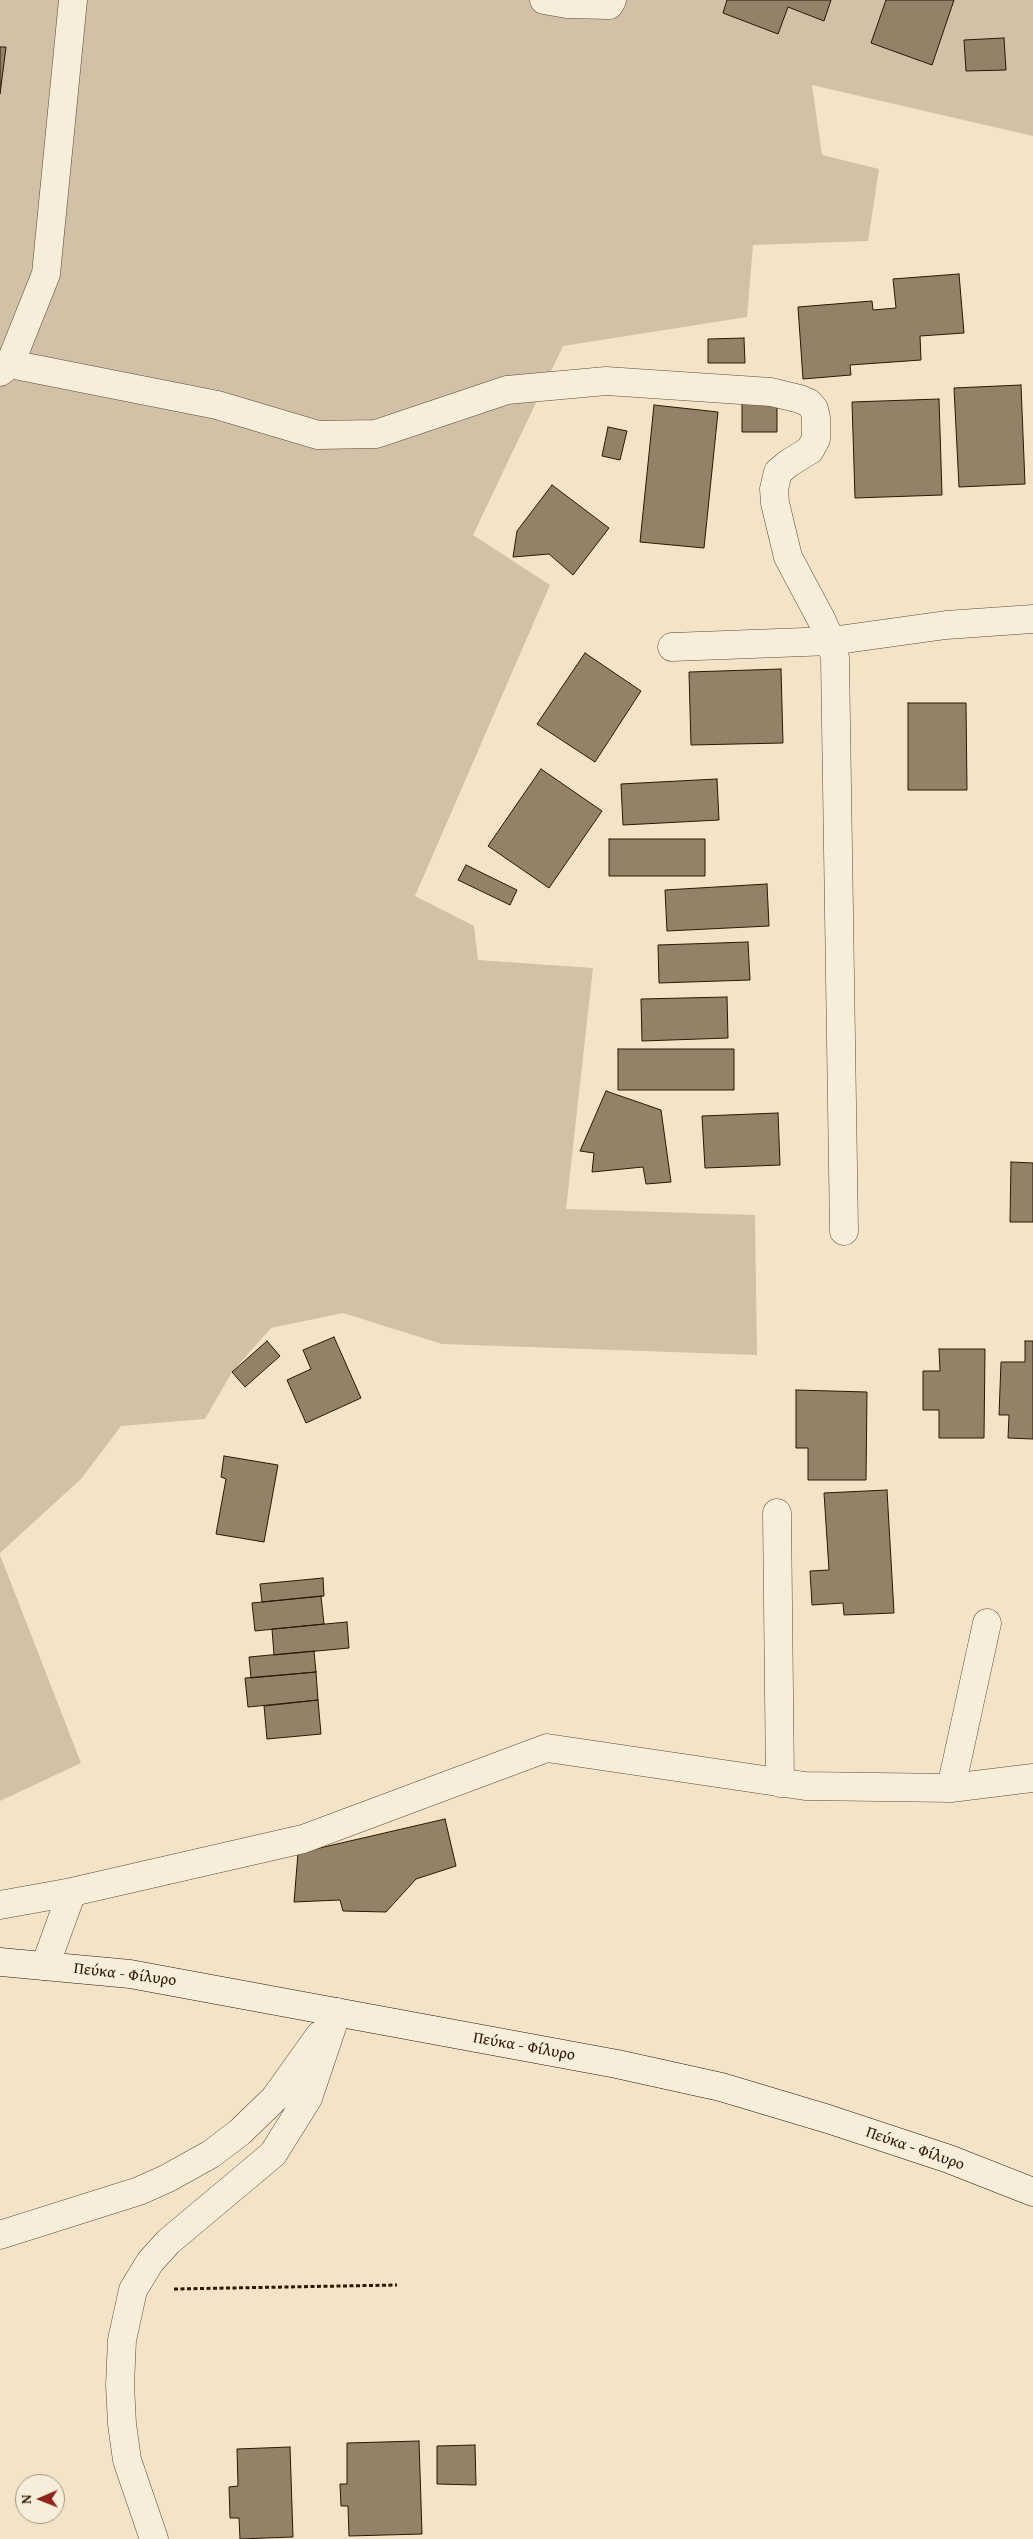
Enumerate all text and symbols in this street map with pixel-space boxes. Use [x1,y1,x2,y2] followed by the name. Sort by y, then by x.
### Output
[73,1959,177,1991] street label: Πεύκα - Φίλυρο
[471,2029,577,2065] street label: Πεύκα - Φίλυρο
[863,2123,967,2175] street label: Πεύκα - Φίλυρο
[15,2474,65,2524] north arrow
[16,2494,36,2504] text: N

